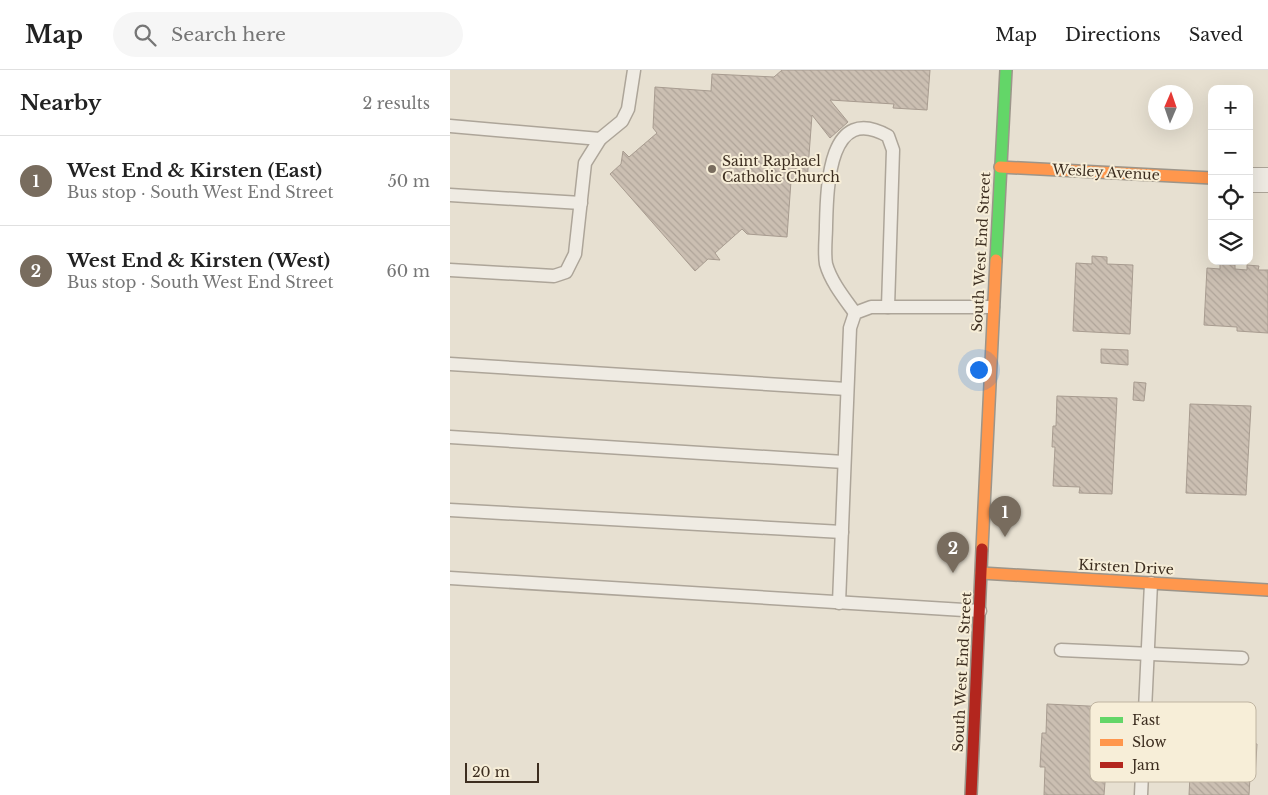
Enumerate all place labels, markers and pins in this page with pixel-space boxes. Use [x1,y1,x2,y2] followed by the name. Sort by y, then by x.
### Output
[722,152,840,186] place label: Saint Raphael Catholic Church
[706,163,718,175] marker: Saint Raphael Catholic Church
[989,496,1021,537] pin: 1
[937,532,969,573] pin: 2

